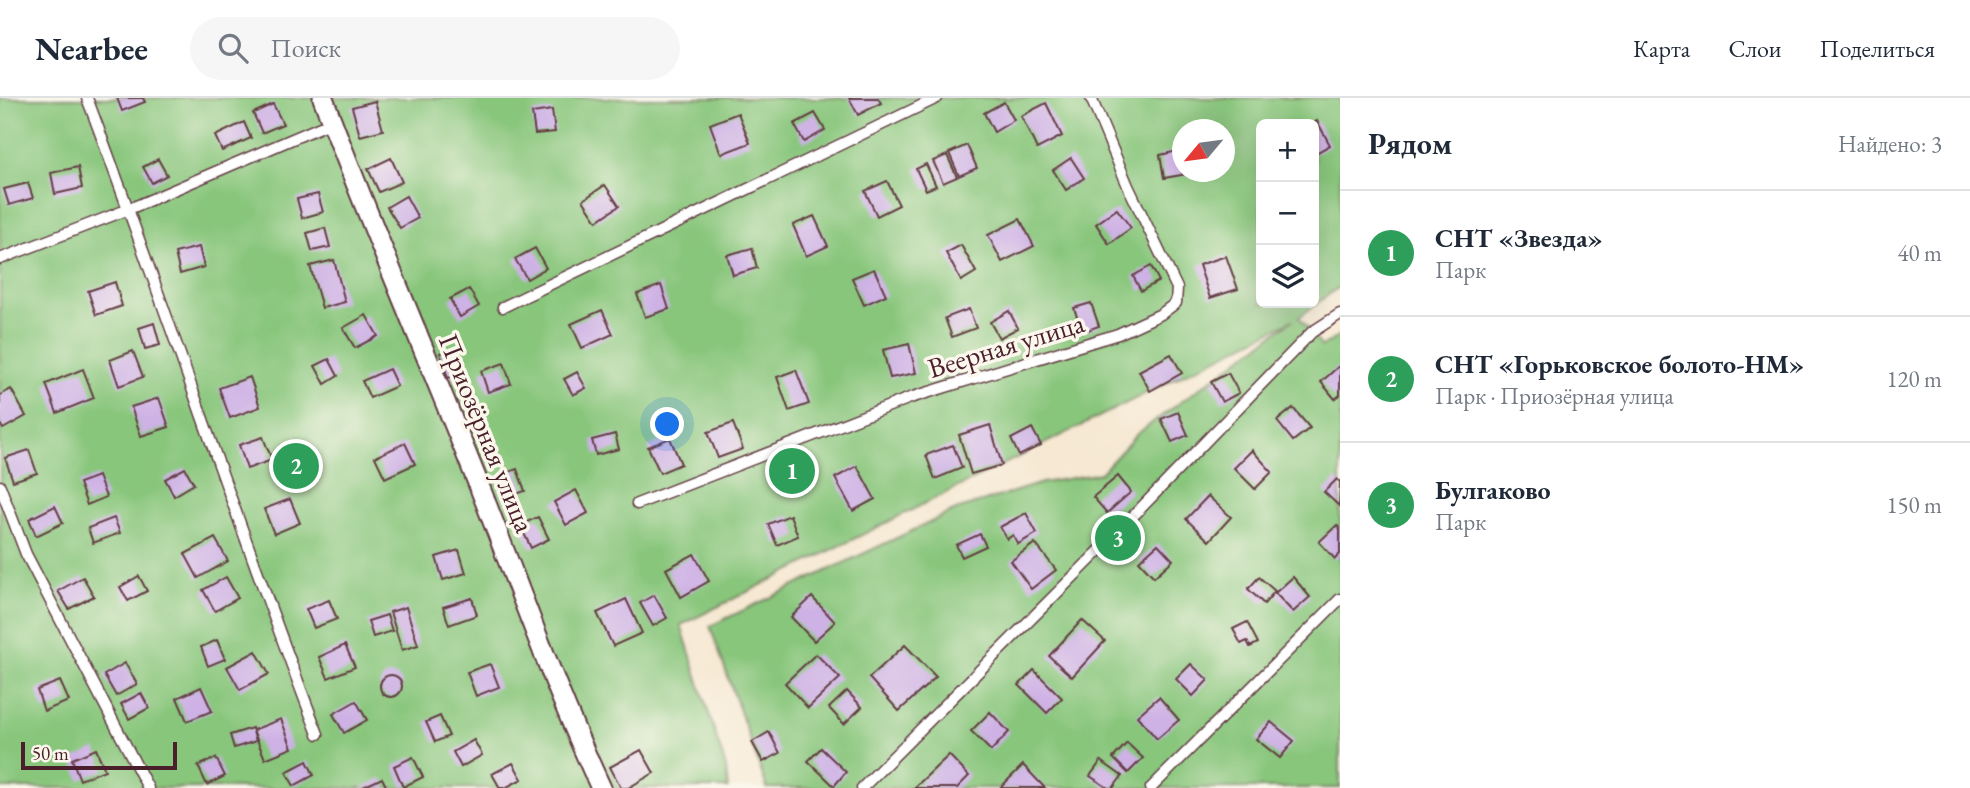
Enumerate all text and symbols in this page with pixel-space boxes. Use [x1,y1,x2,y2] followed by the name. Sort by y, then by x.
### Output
[190,17,680,80] search box
[35,27,148,70] text: Nearbee
[214,29,252,67] icon: search
[270,31,341,65] text: Поиск
[1633,33,1690,64] text: Карта
[1728,33,1782,64] text: Слои
[1820,33,1935,64] text: Поделиться
[1172,119,1235,182] north arrow
[1256,119,1319,308] map controls
[1256,119,1319,182] button: +
[1368,124,1452,163] text: Рядом
[1838,129,1942,159] text: Найдено: 3
[1256,182,1319,245] button: −
[1435,221,1603,255] text: СНТ «Звезда»
[1385,238,1397,268] text: 1
[1897,238,1942,268] text: 40 m
[1256,245,1319,308] button: layers
[1435,255,1486,285] text: Парк
[923,304,1089,386] street label: Веерная улица
[431,328,544,538] street label: Приозёрная улица
[1435,347,1804,381] text: СНТ «Горьковское болото-НМ»
[1385,364,1397,394] text: 2
[1886,364,1942,394] text: 120 m
[1435,381,1674,411] text: Парк · Приозёрная улица
[650,407,684,441] your location
[273,440,319,492] pin: 2
[769,445,815,497] pin: 1
[1435,473,1551,507] text: Булгаково
[1385,490,1397,520] text: 3
[1886,490,1942,520] text: 150 m
[1435,507,1486,537] text: Парк
[1095,512,1141,564] pin: 3
[21,739,177,771] scale bar
[32,741,69,766] text: 50 m

